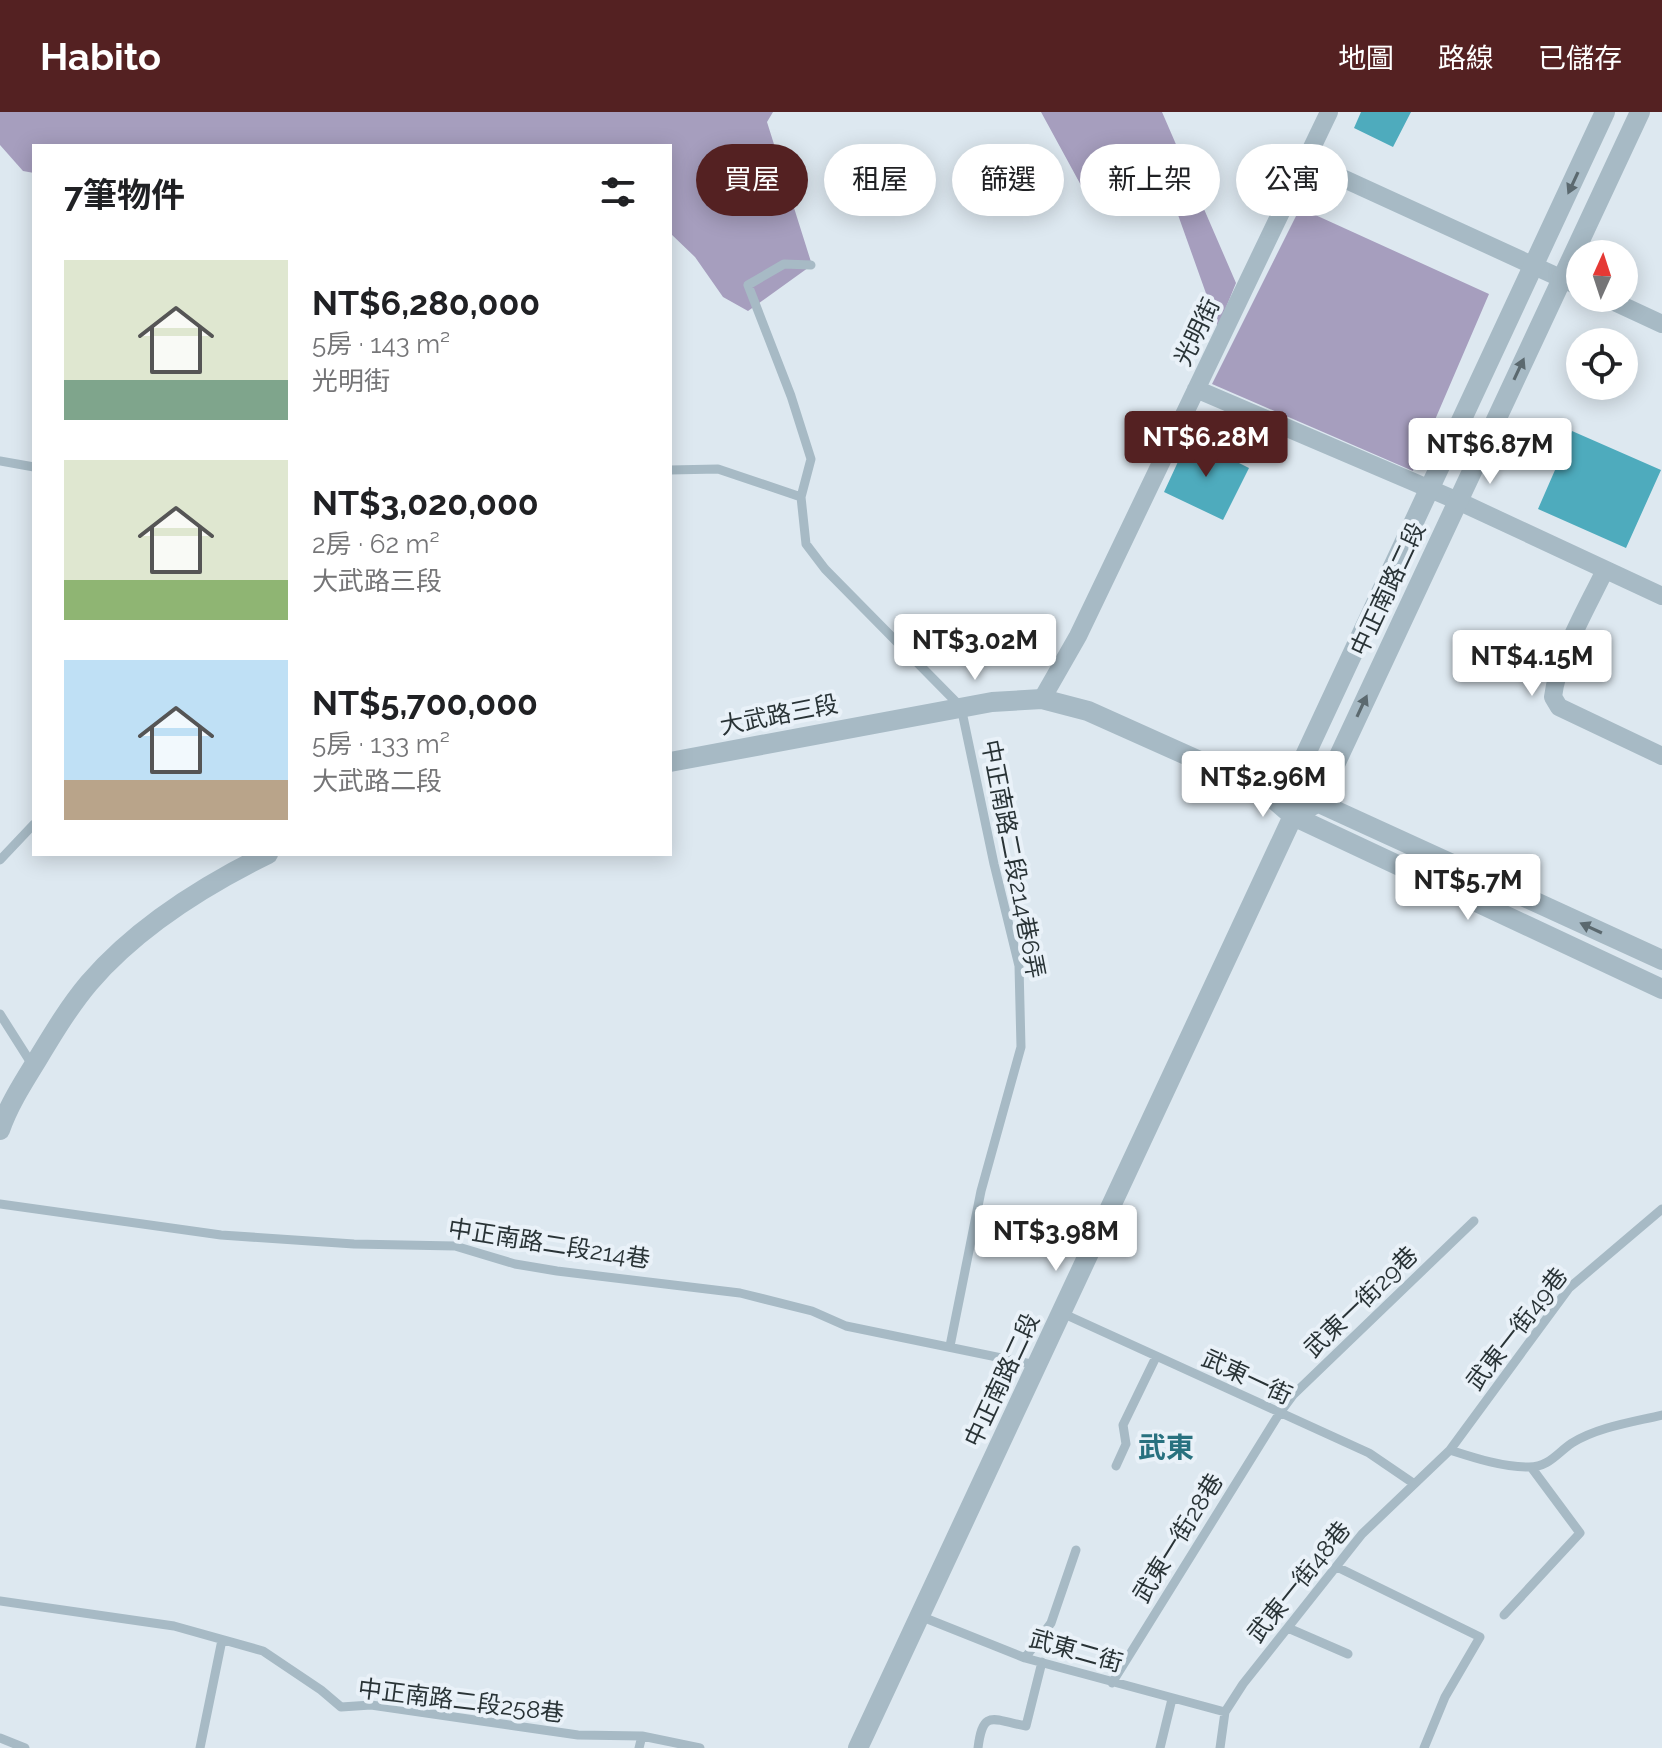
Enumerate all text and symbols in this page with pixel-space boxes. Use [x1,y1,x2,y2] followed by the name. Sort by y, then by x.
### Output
[40,34,161,79] text: Habito
[1338,42,1394,75] text: 地圖
[1438,42,1494,75] text: 路線
[1538,42,1622,75] text: 已儲存
[696,144,808,216] chip: 買屋
[824,144,936,216] chip: 租屋
[952,144,1064,216] chip: 篩選
[1080,144,1220,216] chip: 新上架
[1236,144,1348,216] chip: 公寓
[596,170,640,214] icon: filters
[1566,171,1579,195] one-way arrow
[64,175,185,215] text: 7筆物件
[1566,240,1638,312] north arrow
[1566,240,1638,400] map controls
[312,283,540,323] text: NT$6,280,000
[128,292,224,388] icon: home
[1168,293,1225,370] street label: 光明街
[1566,328,1638,400] button: locate
[312,329,450,359] text: 5房 · 143 m²
[1512,357,1526,381] one-way arrow
[312,366,390,396] text: 光明街
[1123,411,1289,479] pin: NT$6.28M
[1407,418,1573,486] pin: NT$6.87M
[1143,422,1269,452] text: NT$6.28M
[1427,429,1553,459] text: NT$6.87M
[312,483,539,523] text: NT$3,020,000
[128,492,224,588] icon: home
[1344,517,1431,660] street label: 中正南路二段
[312,529,440,559] text: 2房 · 62 m²
[312,566,442,596] text: 大武路三段
[892,614,1058,682] pin: NT$3.02M
[912,625,1038,655] text: NT$3.02M
[1449,630,1615,698] pin: NT$4.15M
[1471,641,1593,671] text: NT$4.15M
[312,683,538,723] text: NT$5,700,000
[717,689,841,740] street label: 大武路三段
[128,692,224,788] icon: home
[1355,695,1369,718] one-way arrow
[312,729,450,759] text: 5房 · 133 m²
[976,737,1051,981] street label: 中正南路二段214巷6弄
[1180,751,1346,819] pin: NT$2.96M
[1200,762,1326,792] text: NT$2.96M
[312,766,442,796] text: 大武路二段
[1394,854,1542,922] pin: NT$5.7M
[1413,865,1523,895] text: NT$5.7M
[1579,921,1603,934] one-way arrow
[973,1205,1139,1273] pin: NT$3.98M
[446,1213,652,1274] street label: 中正南路二段214巷
[993,1216,1119,1246] text: NT$3.98M
[1298,1240,1423,1363] street label: 武東一街29巷
[1460,1262,1573,1396] street label: 武東一街49巷
[958,1308,1045,1451] street label: 中正南路二段
[1198,1343,1297,1410] street label: 武東一街
[1138,1431,1194,1464] district label: 武東
[1126,1468,1229,1608] street label: 武東一街28巷
[1241,1515,1356,1648] street label: 武東一街48巷
[1026,1623,1126,1678] street label: 武東二街
[356,1673,566,1728] street label: 中正南路二段258巷

